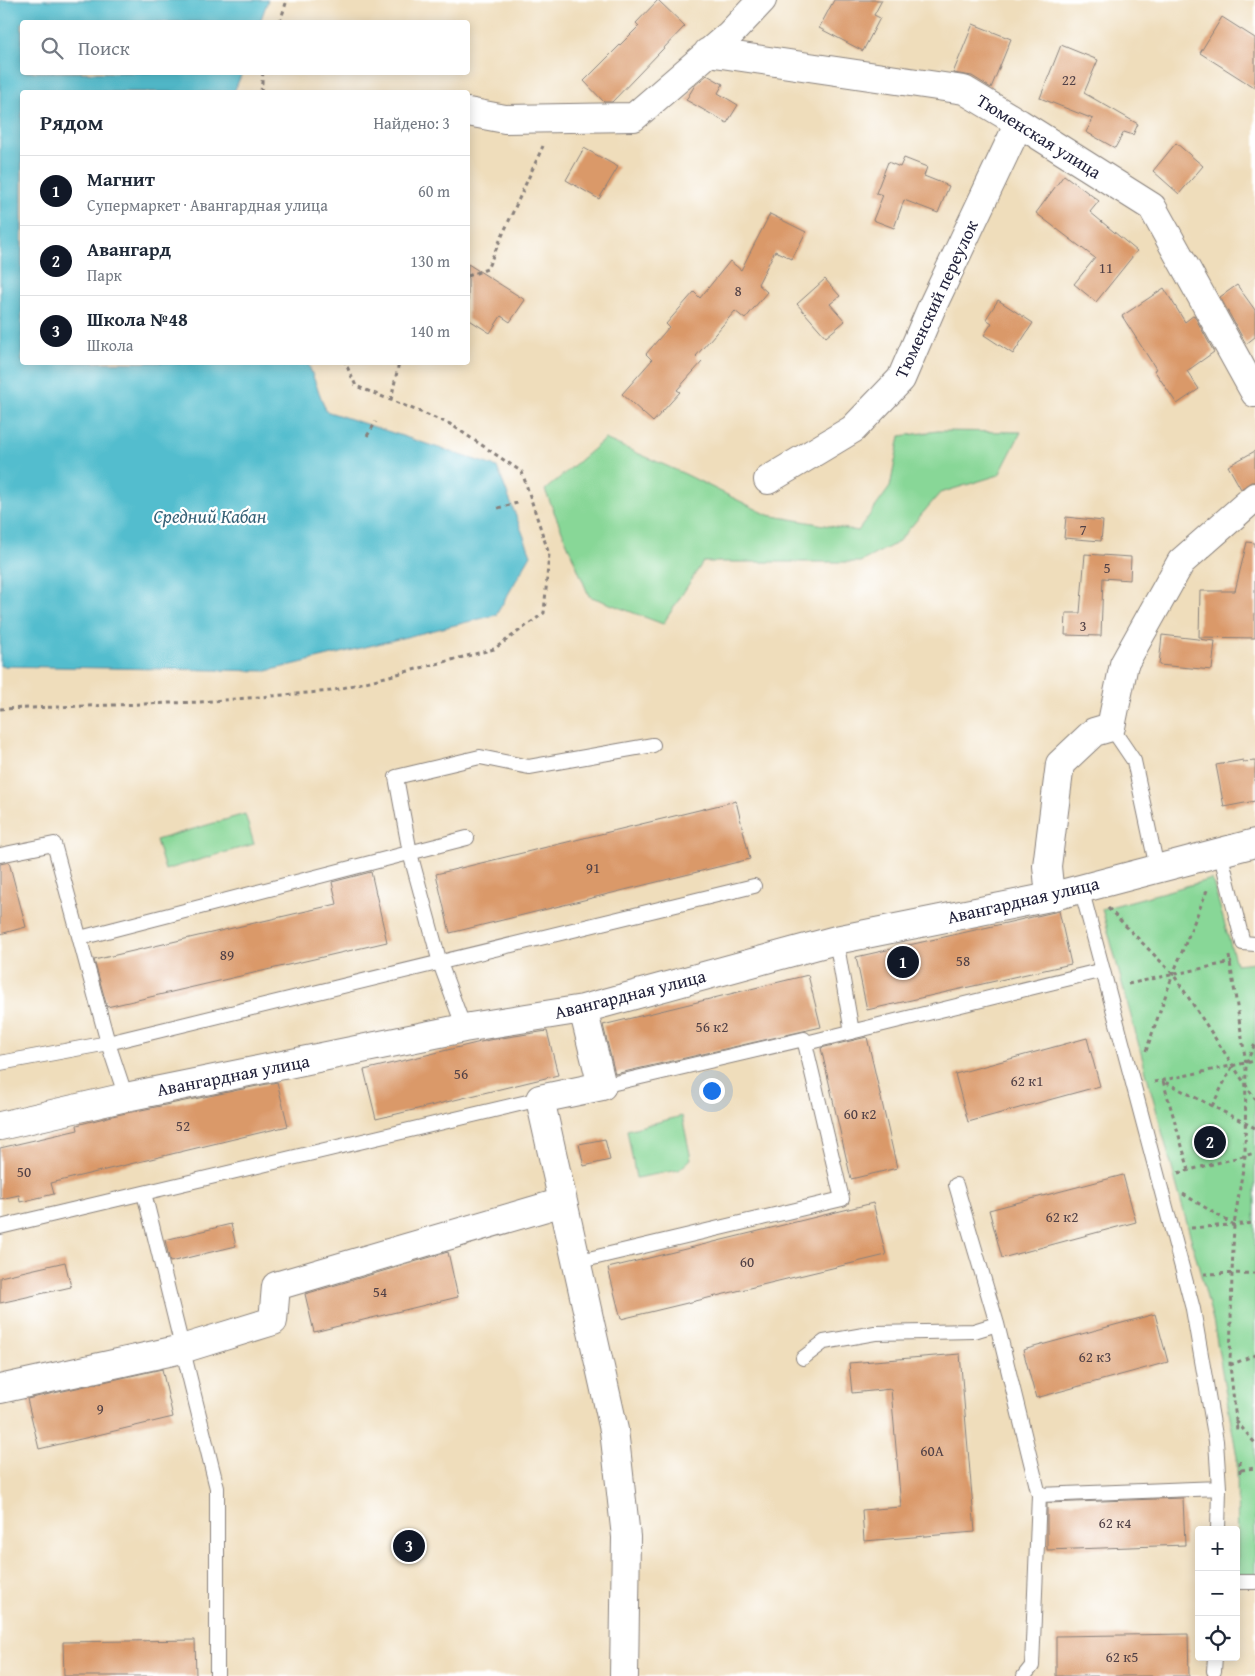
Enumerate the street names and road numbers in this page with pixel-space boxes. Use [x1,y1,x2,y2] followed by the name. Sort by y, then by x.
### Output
[971,87,1107,185] street label: Тюменская улица
[887,215,985,383] street label: Тюменский переулок
[944,869,1102,931] street label: Авангардная улица
[552,962,709,1026] street label: Авангардная улица
[154,1047,312,1103] street label: Авангардная улица

